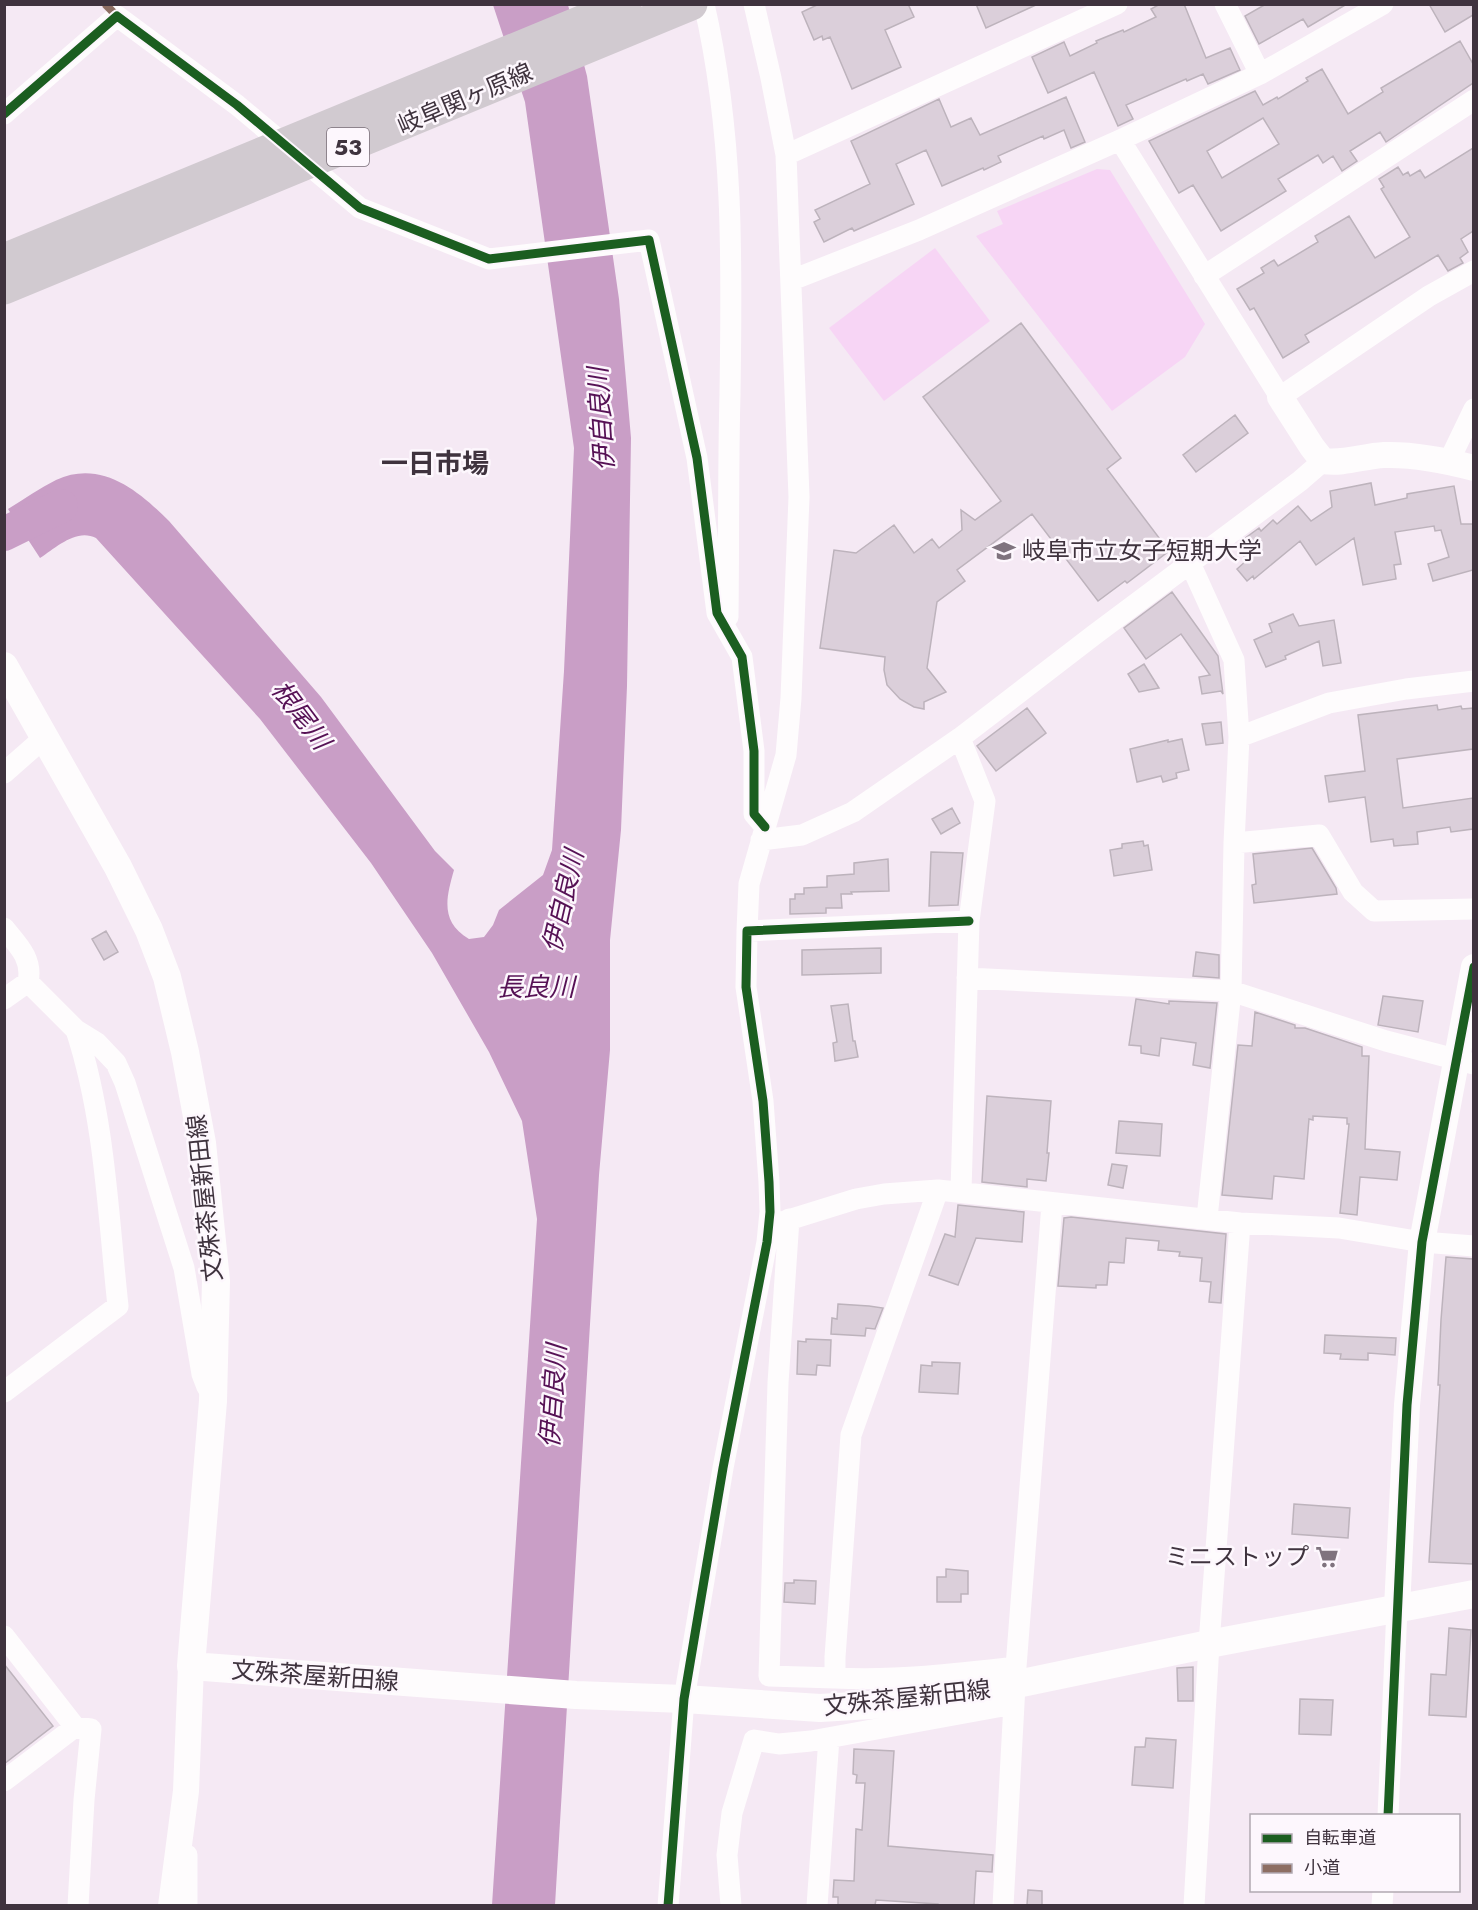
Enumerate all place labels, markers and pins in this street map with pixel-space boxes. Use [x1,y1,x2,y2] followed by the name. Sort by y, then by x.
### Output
[1022,533,1262,568] place label: 岐阜市立女子短期大学
[991,538,1017,564] school or university icon: 岐阜市立女子短期大学
[1165,1539,1309,1574] place label: ミニストップ
[1314,1544,1340,1570] supermarket icon: ミニストップ

